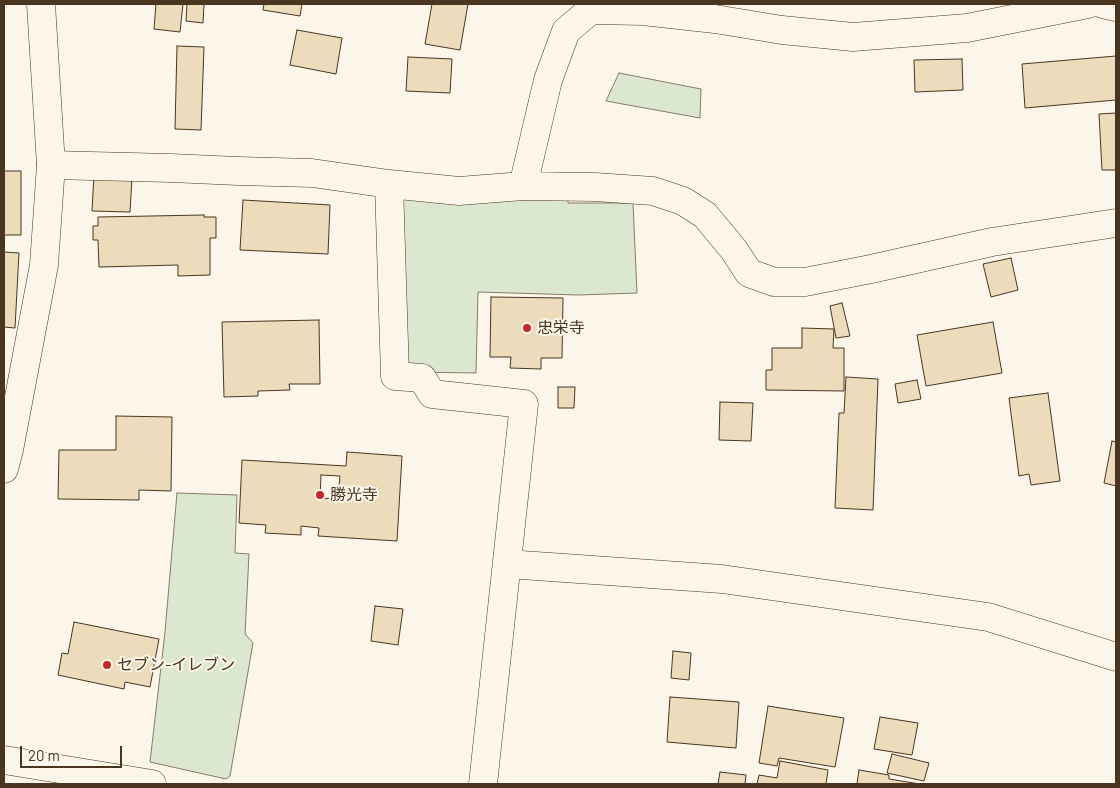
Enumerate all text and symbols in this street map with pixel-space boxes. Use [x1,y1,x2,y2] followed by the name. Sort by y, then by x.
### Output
[537,318,585,338] place label: 忠栄寺
[521,322,533,334] marker: 忠栄寺
[330,485,378,505] place label: 勝光寺
[314,489,326,501] marker: 勝光寺
[117,655,235,675] place label: セブン-イレブン
[101,659,113,671] marker: セブン-イレブン
[22,736,125,768] scale bar
[28,746,60,764] text: 20 m

